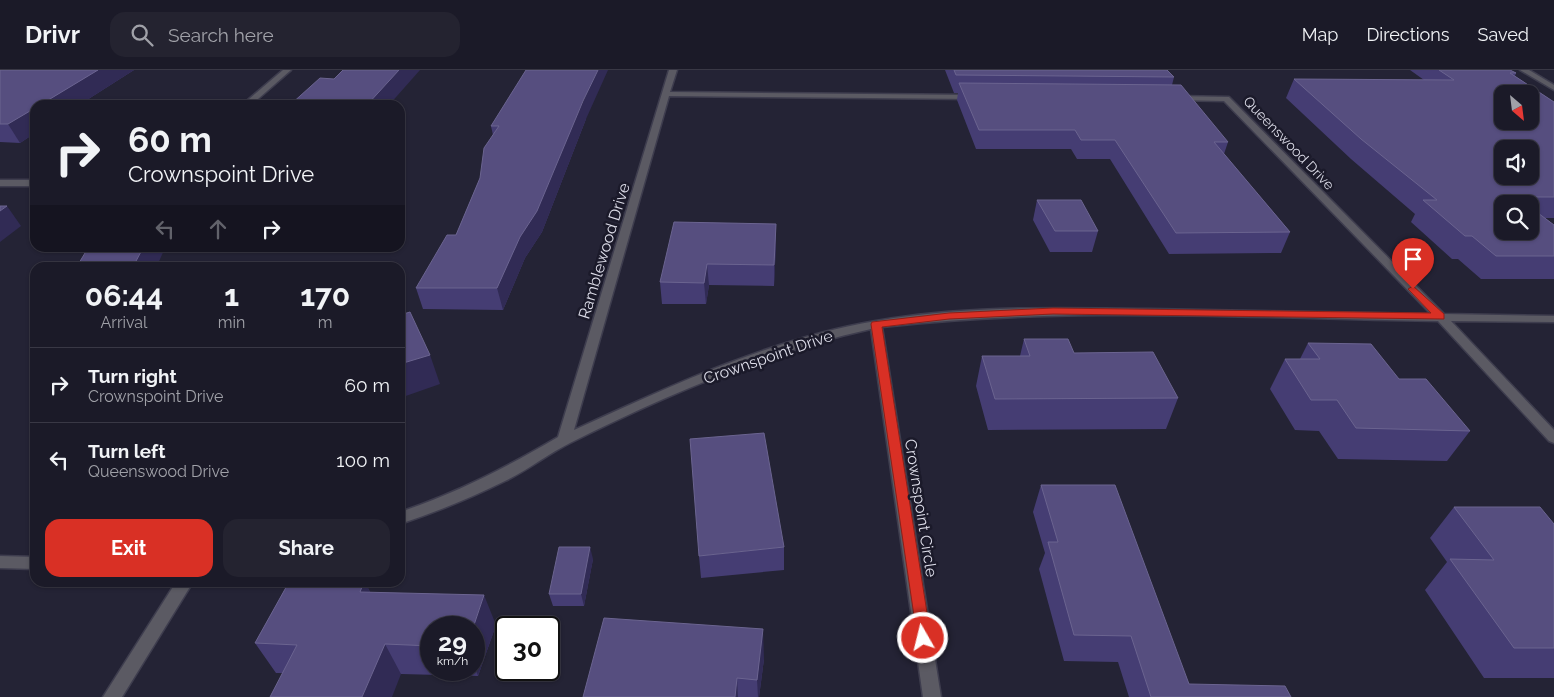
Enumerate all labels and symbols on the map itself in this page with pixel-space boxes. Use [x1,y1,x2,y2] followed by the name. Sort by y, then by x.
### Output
[1494,85,1539,130] north arrow
[1240,93,1338,193] street label: Queenswood Drive
[574,181,634,321] street label: Ramblewood Drive
[1392,238,1434,289] pin
[701,326,835,388] street label: Crownspoint Drive
[901,438,941,578] street label: Crownspoint Circle
[896,611,948,663] position arrow
[495,616,560,681] speed limit sign: 30

